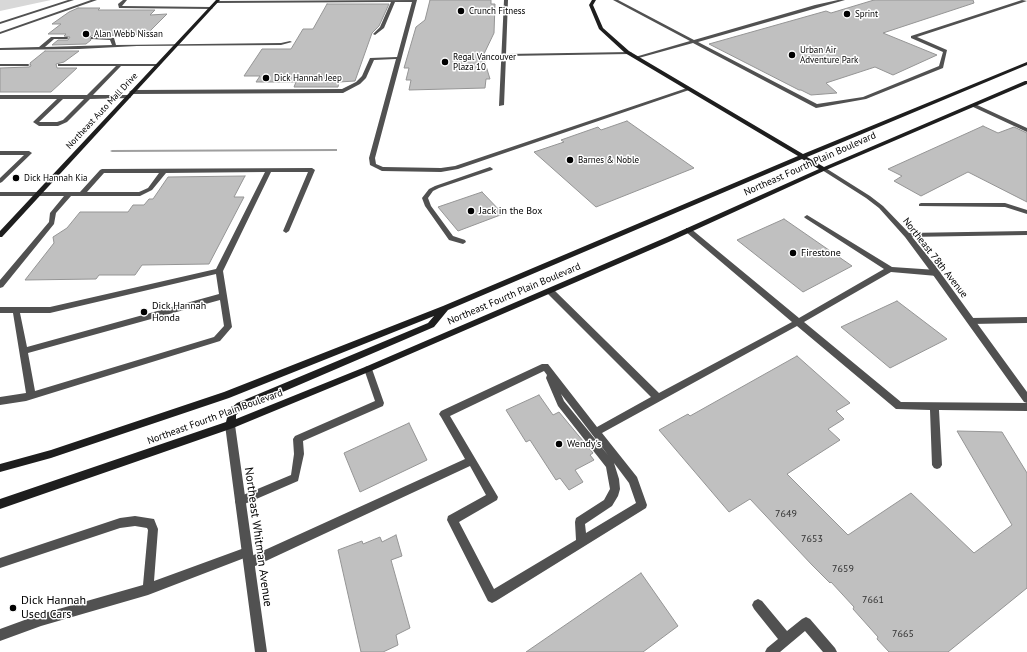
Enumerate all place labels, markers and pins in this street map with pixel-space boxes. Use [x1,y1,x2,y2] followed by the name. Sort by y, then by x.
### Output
[456,6,466,16] marker: Crunch Fitness
[469,6,525,16] place label: Crunch Fitness
[842,9,852,19] marker: Sprint
[855,9,878,19] place label: Sprint
[81,29,91,39] marker: Alan Webb Nissan
[94,29,163,39] place label: Alan Webb Nissan
[800,45,858,66] place label: Urban Air Adventure Park
[787,50,797,60] marker: Urban Air Adventure Park
[453,52,516,73] place label: Regal Vancouver Plaza 10
[440,57,450,67] marker: Regal Vancouver Plaza 10
[261,73,271,83] marker: Dick Hannah Jeep
[274,73,342,83] place label: Dick Hannah Jeep
[565,155,575,165] marker: Barnes & Noble
[578,155,639,165] place label: Barnes & Noble
[11,173,21,183] marker: Dick Hannah Kia
[24,173,88,183] place label: Dick Hannah Kia
[479,205,542,217] place label: Jack in the Box
[466,206,476,216] marker: Jack in the Box
[801,247,841,259] place label: Firestone
[788,248,798,258] marker: Firestone
[152,300,206,324] place label: Dick Hannah Honda
[139,307,149,317] marker: Dick Hannah Honda
[567,438,601,450] place label: Wendy's
[554,439,564,449] marker: Wendy's
[21,594,86,622] place label: Dick Hannah Used Cars
[8,603,18,613] marker: Dick Hannah Used Cars

